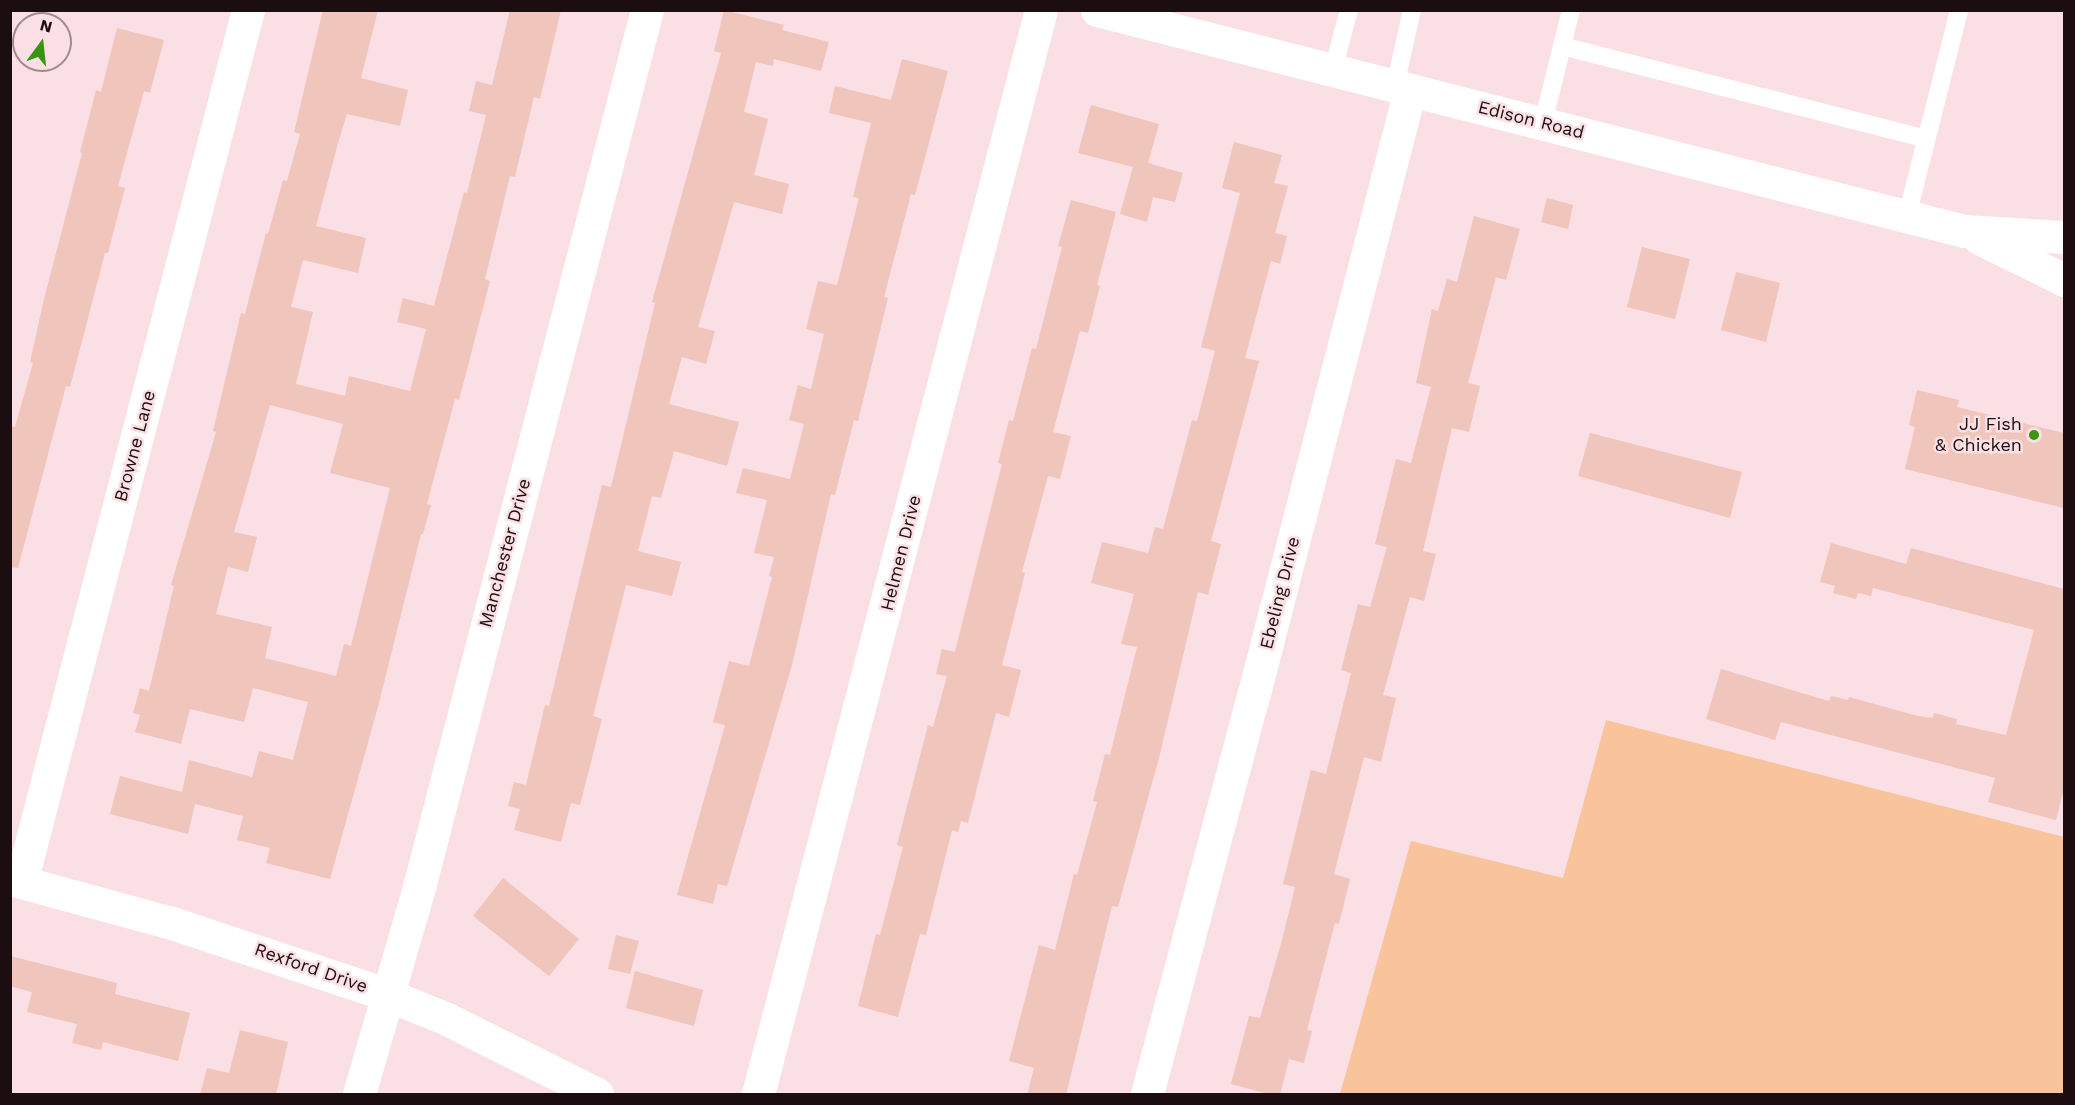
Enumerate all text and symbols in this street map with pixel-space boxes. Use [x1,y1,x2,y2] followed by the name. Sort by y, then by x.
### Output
[12,12,72,72] north arrow
[38,15,54,37] text: N
[1476,96,1586,144] street label: Edison Road
[110,388,160,504] street label: Browne Lane
[1935,414,2022,456] place label: JJ Fish & Chicken
[2027,428,2041,442] marker: JJ Fish & Chicken
[475,476,535,630] street label: Manchester Drive
[876,493,926,613] street label: Helmen Drive
[1256,535,1304,651] street label: Ebeling Drive
[252,939,370,997] street label: Rexford Drive

